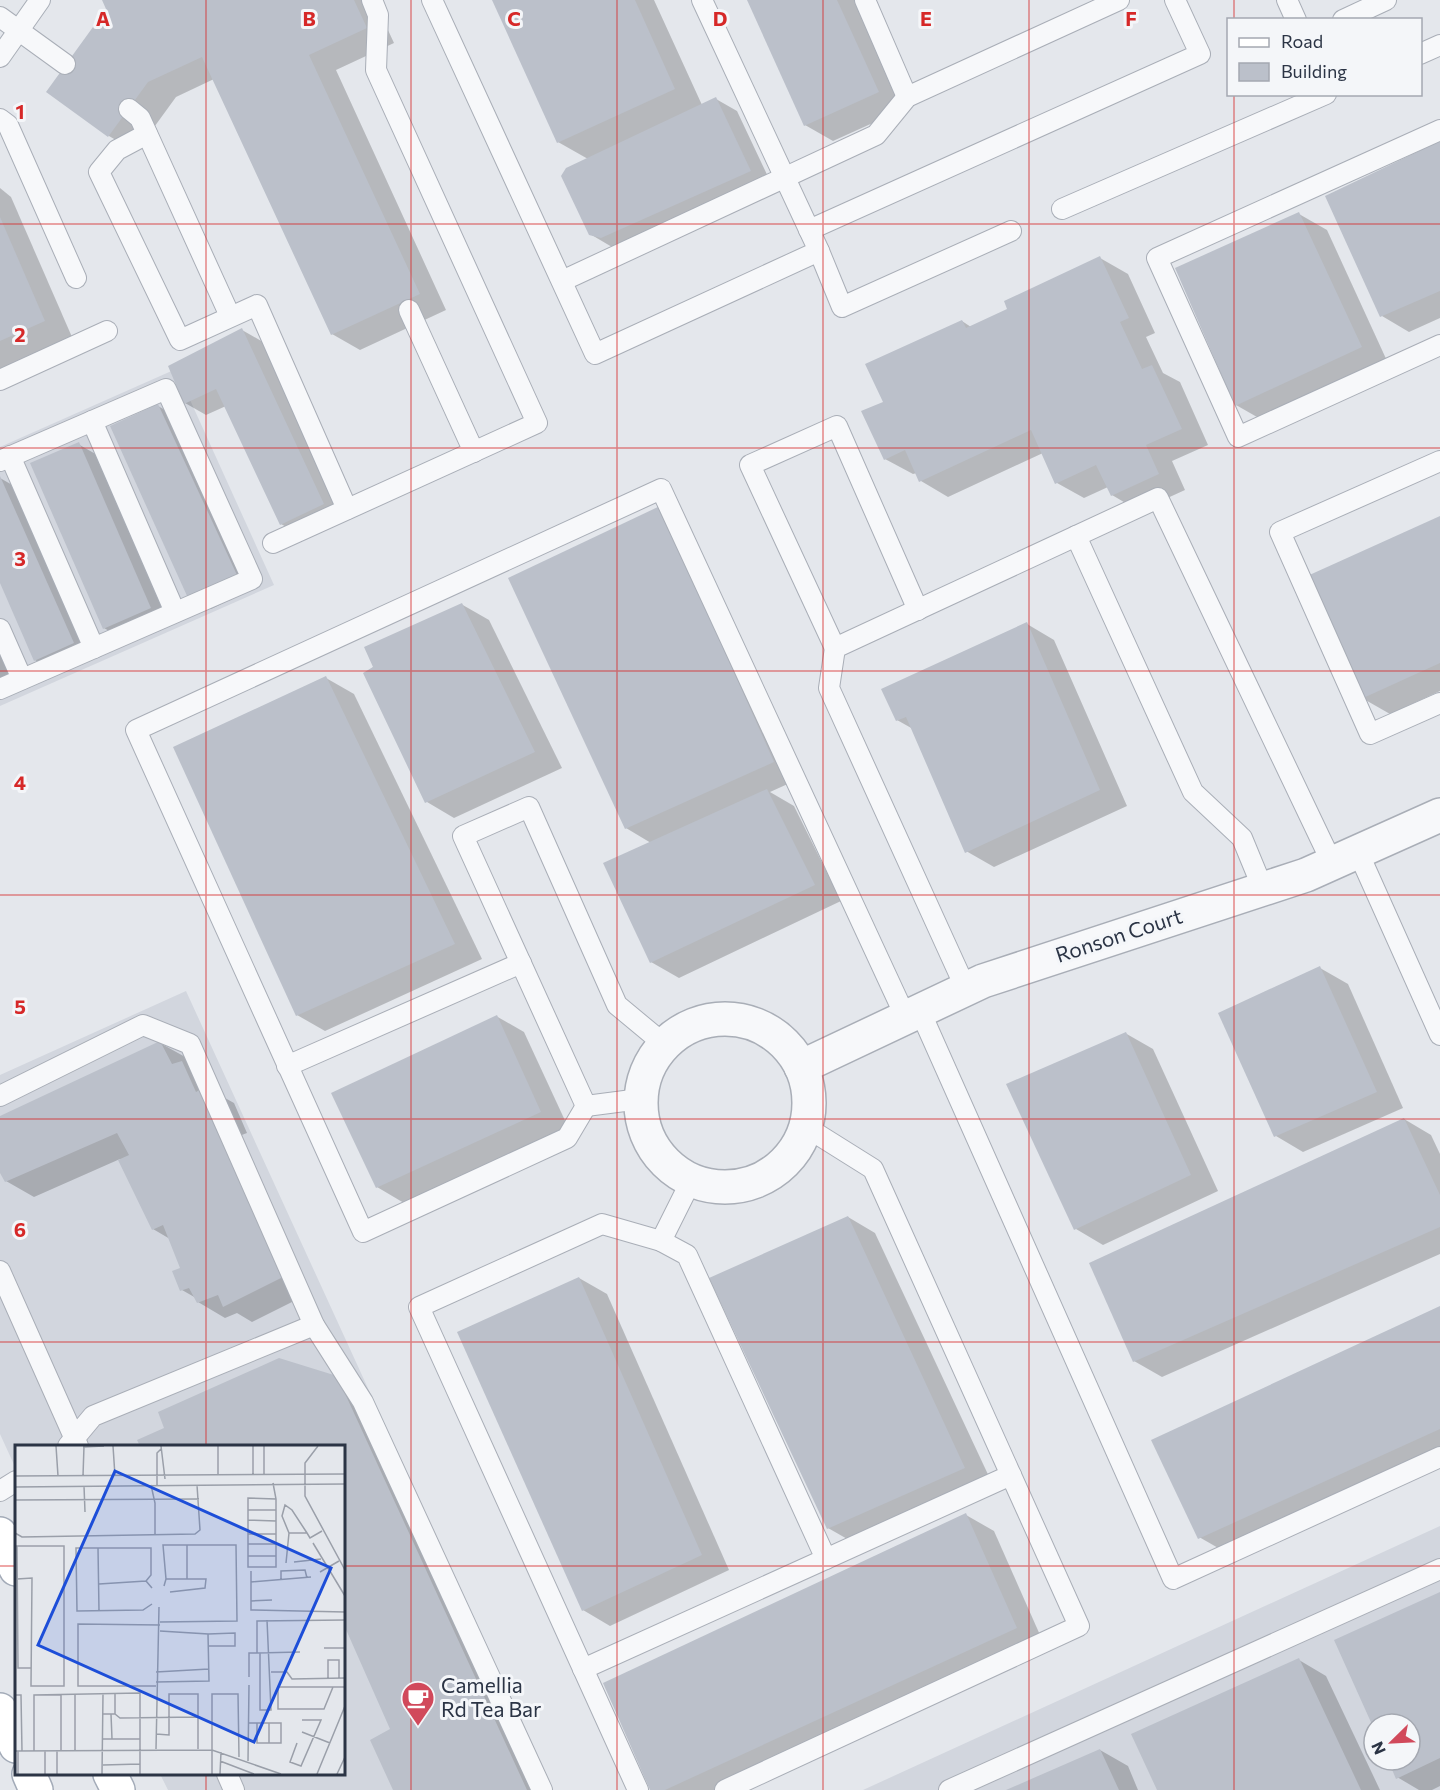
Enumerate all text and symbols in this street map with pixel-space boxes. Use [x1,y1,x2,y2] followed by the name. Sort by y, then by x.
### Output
[96,6,110,30] text: A
[302,6,316,30] text: B
[507,6,521,30] text: C
[713,6,727,30] text: D
[920,6,932,30] text: E
[1125,6,1137,30] text: F
[1227,18,1422,96] legend
[1281,30,1323,52] text: Road
[1281,60,1347,82] text: Building
[15,99,25,123] text: 1
[14,322,26,346] text: 2
[14,546,26,570] text: 3
[14,770,26,794] text: 4
[1052,902,1185,967] street label: Ronson Court
[14,994,26,1018] text: 5
[14,1217,26,1241] text: 6
[15,1445,345,1775] inset map
[441,1672,541,1721] place label: Camellia Rd Tea Bar
[400,1680,436,1727] cafe icon: Camellia Rd Tea Bar
[1362,1712,1422,1772] north arrow
[1367,1739,1389,1758] text: N

